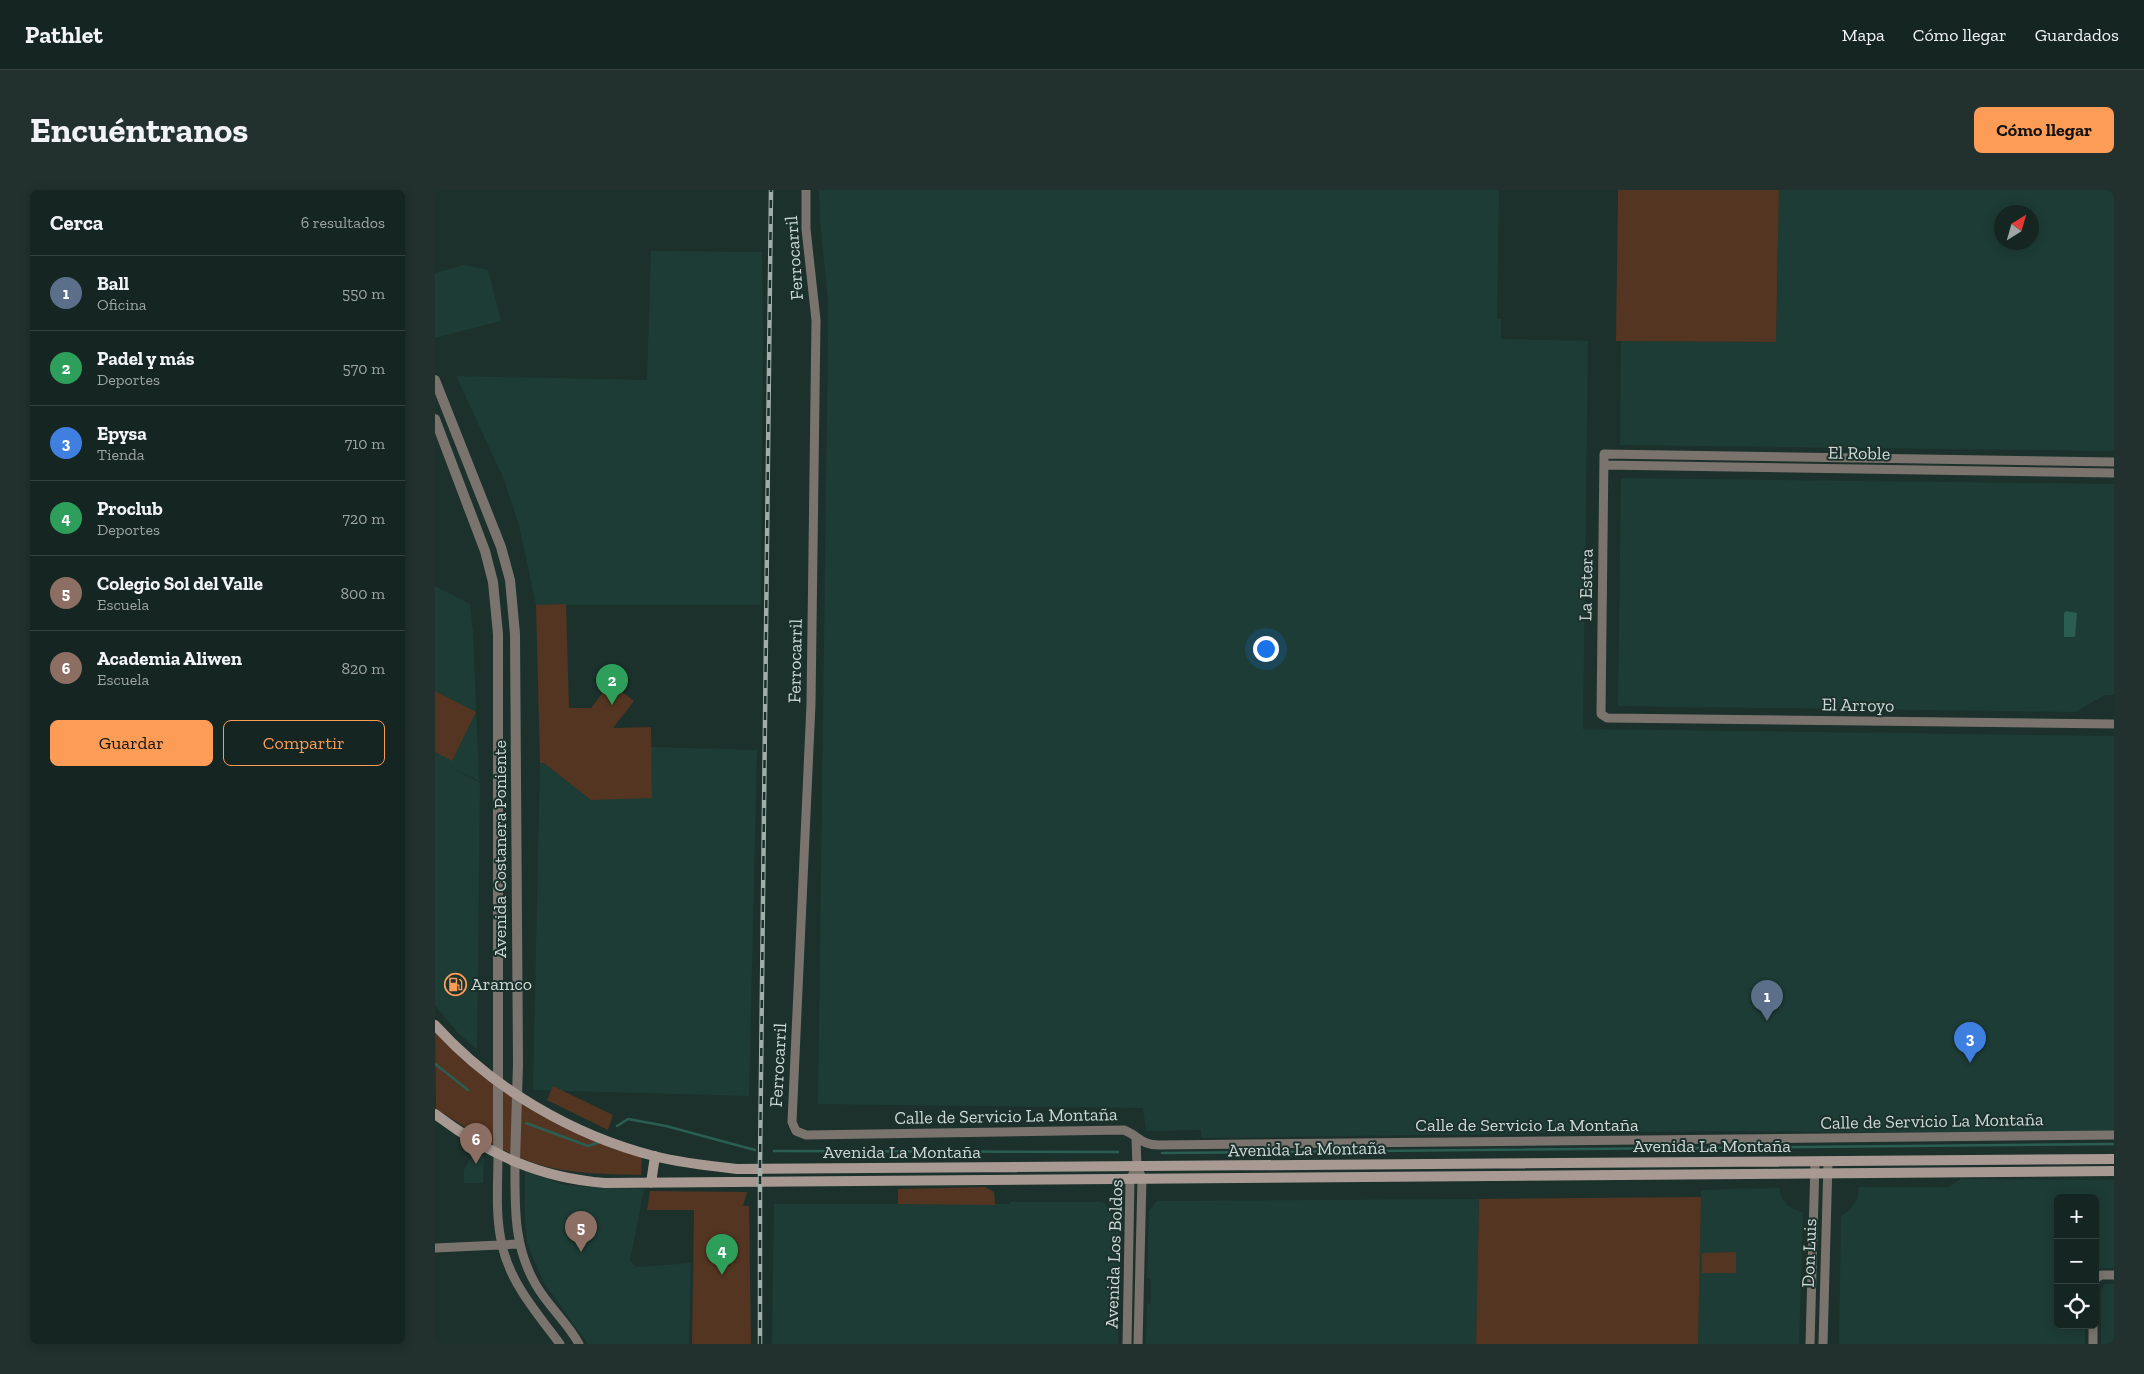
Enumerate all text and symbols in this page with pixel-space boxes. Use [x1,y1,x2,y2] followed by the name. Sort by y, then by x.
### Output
[25,20,103,49] text: Pathlet
[1842,24,1885,46] text: Mapa
[1913,24,2007,46] text: Cómo llegar
[2035,24,2119,46] text: Guardados
[1974,107,2114,153] button: Cómo llegar
[30,109,248,151] text: Encuéntranos
[1994,205,2039,250] north arrow
[50,210,103,235] text: Cerca
[301,213,385,232] text: 6 resultados
[780,215,808,301] street label: Ferrocarril
[97,272,129,295] text: Ball
[63,284,69,303] text: 1
[342,284,385,303] text: 550 m
[97,295,147,314] text: Oficina
[97,347,195,370] text: Padel y más
[62,359,70,378] text: 2
[343,359,385,378] text: 570 m
[97,370,160,389] text: Deportes
[97,422,147,445] text: Epysa
[62,434,70,453] text: 3
[345,434,385,453] text: 710 m
[1828,441,1890,465] street label: El Roble
[97,445,145,464] text: Tienda
[97,497,163,520] text: Proclub
[61,509,71,528] text: 4
[343,509,385,528] text: 720 m
[97,520,160,539] text: Deportes
[1574,548,1598,621] street label: La Estera
[97,572,263,595] text: Colegio Sol del Valle
[62,584,70,603] text: 5
[341,584,385,603] text: 800 m
[97,595,149,614] text: Escuela
[783,618,807,703] street label: Ferrocarril
[1253,636,1279,662] your location
[97,647,242,670] text: Academia Aliwen
[62,659,70,678] text: 6
[341,659,385,678] text: 820 m
[596,664,628,705] pin: 2
[97,670,149,689] text: Escuela
[1821,693,1895,717] street label: El Arroyo
[50,720,213,766] button: Guardar
[223,720,385,766] button: Compartir
[489,740,511,958] street label: Avenida Costanera Poniente
[443,972,467,996] fuel station icon: Aramco
[471,973,532,995] place label: Aramco
[1751,980,1783,1021] pin: 1
[765,1022,791,1108] street label: Ferrocarril
[1954,1022,1986,1063] pin: 3
[894,1103,1118,1129] street label: Calle de Servicio La Montaña
[1820,1108,2044,1134] street label: Calle de Servicio La Montaña
[1415,1114,1639,1136] street label: Calle de Servicio La Montaña
[460,1123,492,1164] pin: 6
[1633,1135,1791,1157] street label: Avenida La Montaña
[1228,1137,1387,1161] street label: Avenida La Montaña
[823,1141,981,1163] street label: Avenida La Montaña
[1100,1179,1128,1329] street label: Avenida Los Boldos
[2054,1194,2099,1329] map controls
[2054,1194,2099,1239] button: +
[565,1211,597,1252] pin: 5
[1797,1218,1821,1288] street label: Don Luis
[706,1234,738,1275] pin: 4
[2054,1239,2099,1284] button: −
[2054,1284,2099,1329] button: locate

